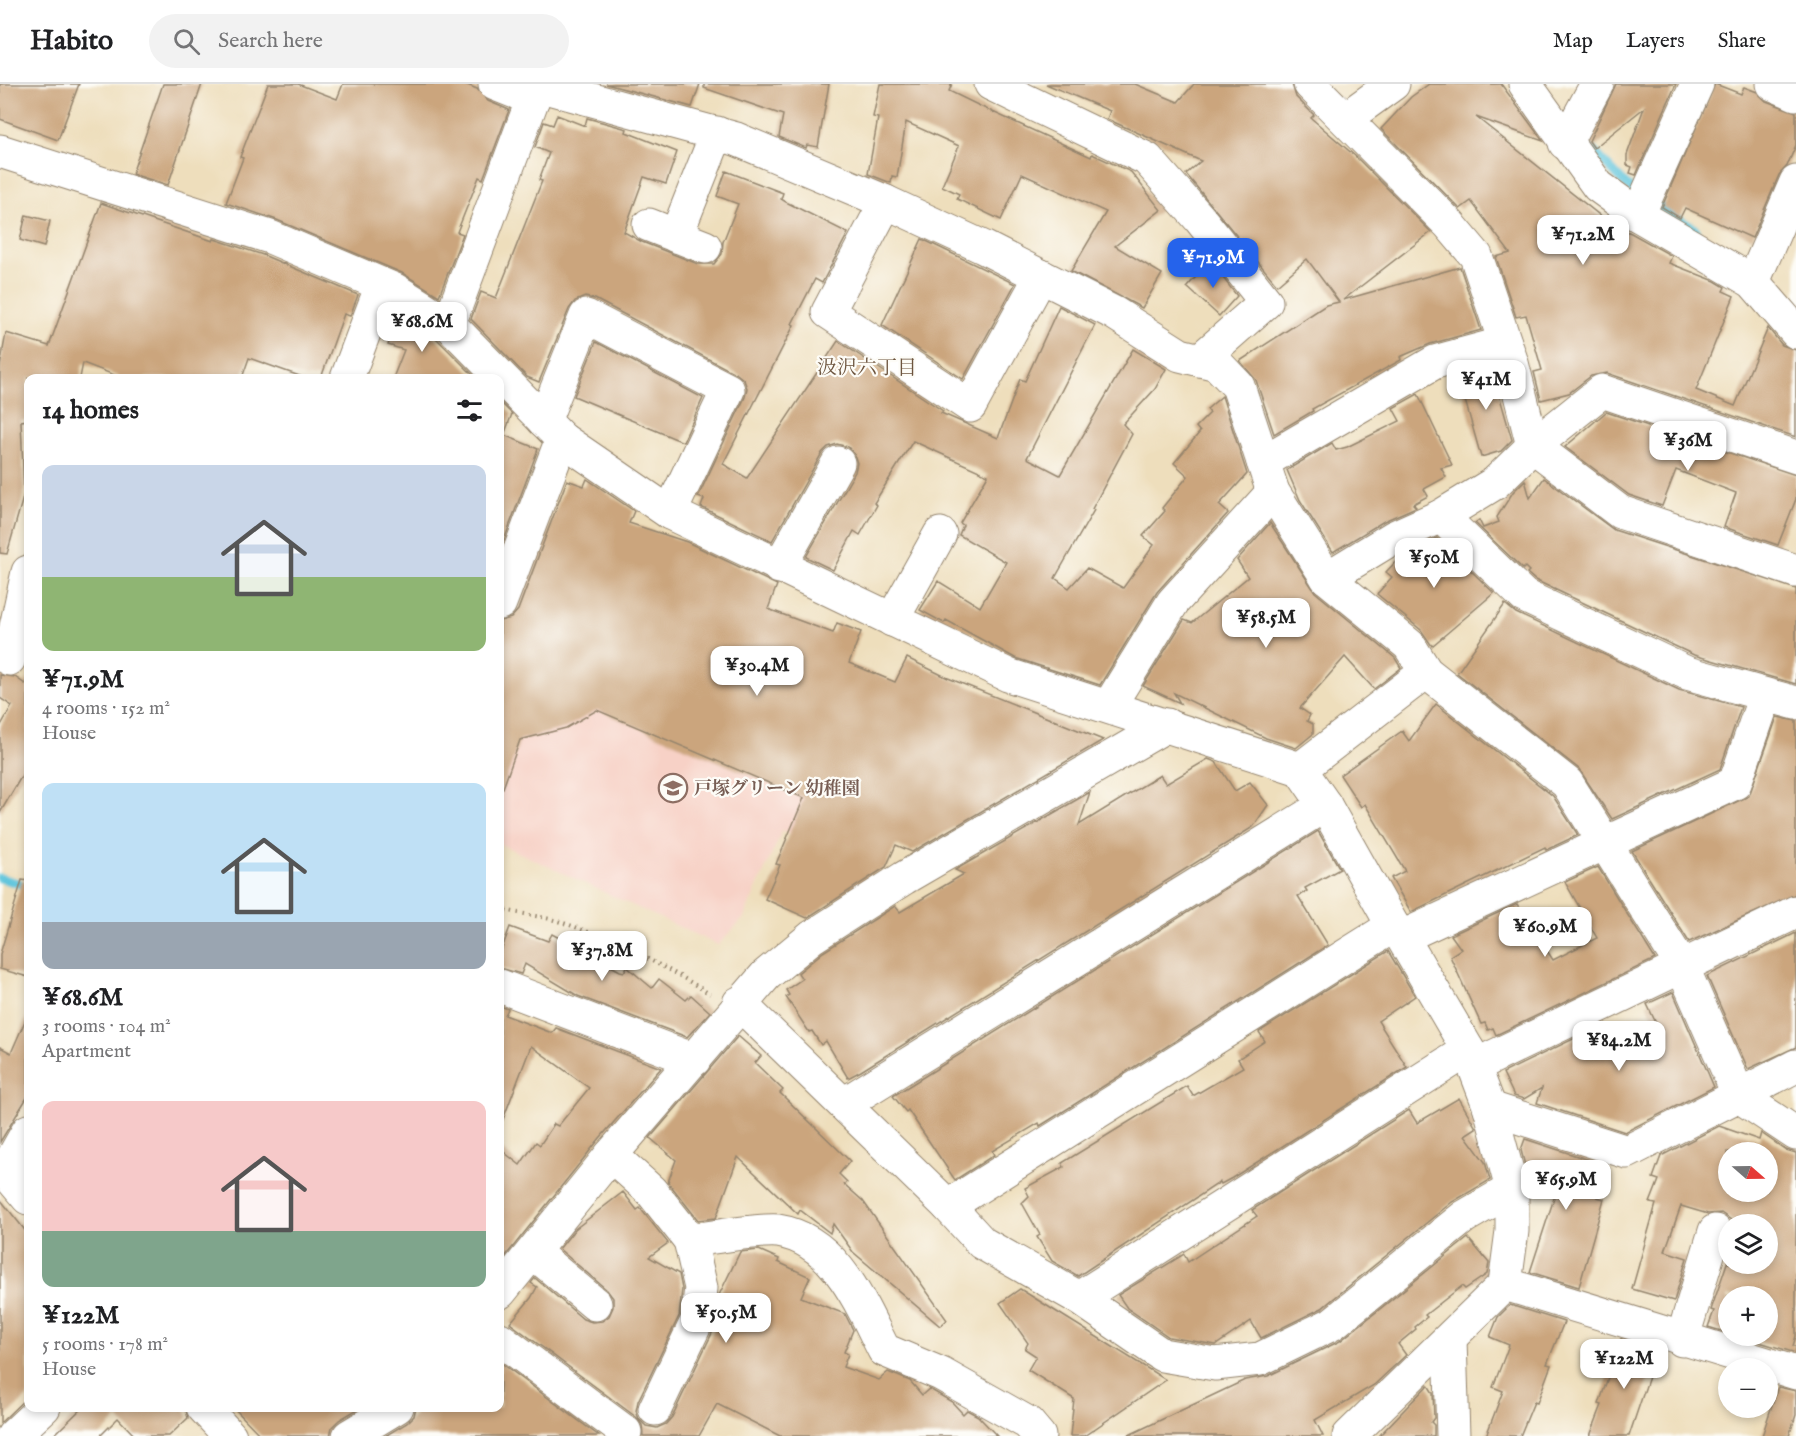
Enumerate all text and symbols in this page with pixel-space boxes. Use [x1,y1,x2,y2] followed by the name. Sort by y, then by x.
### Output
[149,14,569,68] search box
[30,24,113,59] text: Habito
[170,25,203,58] icon: search
[218,27,323,55] text: Search here
[1553,28,1593,55] text: Map
[1626,28,1685,55] text: Layers
[1718,28,1766,55] text: Share
[1534,215,1632,266] pin: ¥71.2M
[1551,222,1615,247] text: ¥71.2M
[1164,238,1262,289] pin: ¥71.9M
[1181,245,1245,270] text: ¥71.9M
[373,302,471,353] pin: ¥68.6M
[391,309,453,334] text: ¥68.6M
[817,356,917,381] district label: 汲沢六丁目
[1450,360,1522,411] pin: ¥41M
[1461,367,1511,392] text: ¥41M
[42,394,139,427] text: 14 homes
[453,394,486,427] icon: filters
[1652,421,1724,472] pin: ¥36M
[1663,428,1713,453] text: ¥36M
[210,504,318,612] icon: home
[1398,538,1470,589] pin: ¥50M
[1409,545,1459,570] text: ¥50M
[1217,598,1315,649] pin: ¥58.5M
[1236,605,1296,630] text: ¥58.5M
[708,646,806,697] pin: ¥30.4M
[725,653,789,678] text: ¥30.4M
[42,663,124,696] text: ¥71.9M
[42,696,170,721] text: 4 rooms · 152 m²
[42,721,96,746] text: House
[657,772,689,804] school or university icon: 戸塚グリーン 幼稚園
[694,778,860,801] place label: 戸塚グリーン 幼稚園
[210,822,318,930] icon: home
[1496,907,1594,958] pin: ¥60.9M
[1513,914,1577,939] text: ¥60.9M
[553,931,651,982] pin: ¥37.8M
[571,938,633,963] text: ¥37.8M
[42,981,123,1014] text: ¥68.6M
[42,1014,171,1039] text: 3 rooms · 104 m²
[1570,1021,1668,1072] pin: ¥84.2M
[1586,1028,1652,1053] text: ¥84.2M
[42,1039,131,1064] text: Apartment
[210,1140,318,1248] icon: home
[1718,1142,1778,1202] north arrow
[1718,1142,1778,1418] map controls
[1517,1160,1615,1211] pin: ¥65.9M
[1535,1167,1597,1192] text: ¥65.9M
[1718,1214,1778,1274] button: layers
[1718,1286,1778,1346] button: +
[677,1293,775,1344] pin: ¥50.5M
[42,1299,120,1332] text: ¥122M
[695,1300,757,1325] text: ¥50.5M
[42,1332,168,1357] text: 5 rooms · 178 m²
[1582,1339,1666,1390] pin: ¥122M
[1594,1346,1654,1371] text: ¥122M
[42,1357,96,1382] text: House
[1718,1358,1778,1418] button: −

